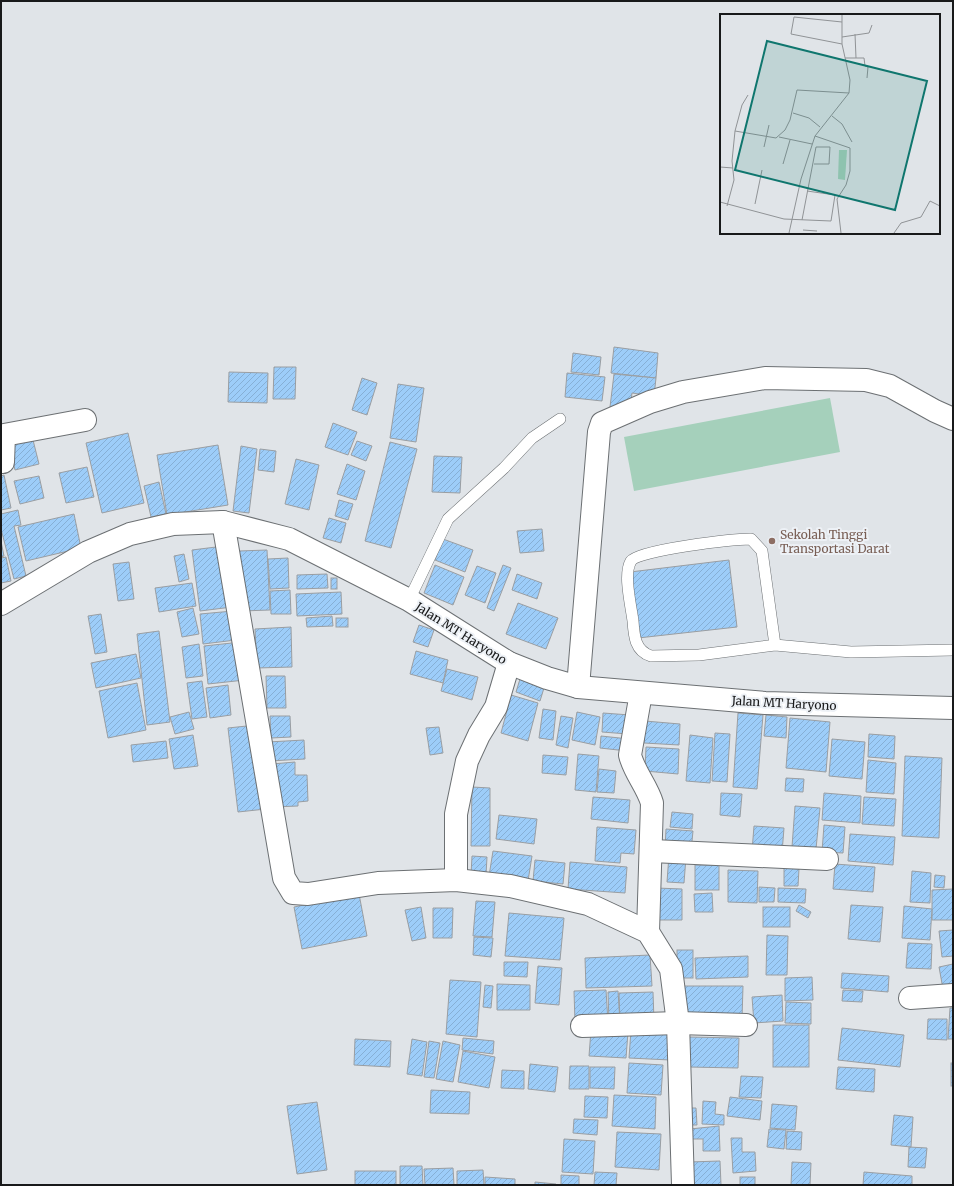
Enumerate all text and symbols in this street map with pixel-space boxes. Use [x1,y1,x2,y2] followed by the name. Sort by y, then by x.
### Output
[720,14,940,234] inset map
[780,527,890,556] place label: Sekolah Tinggi Transportasi Darat
[767,536,777,546] marker: Sekolah Tinggi Transportasi Darat
[412,598,509,667] street label: Jalan MT Haryono
[730,693,837,713] street label: Jalan MT Haryono

